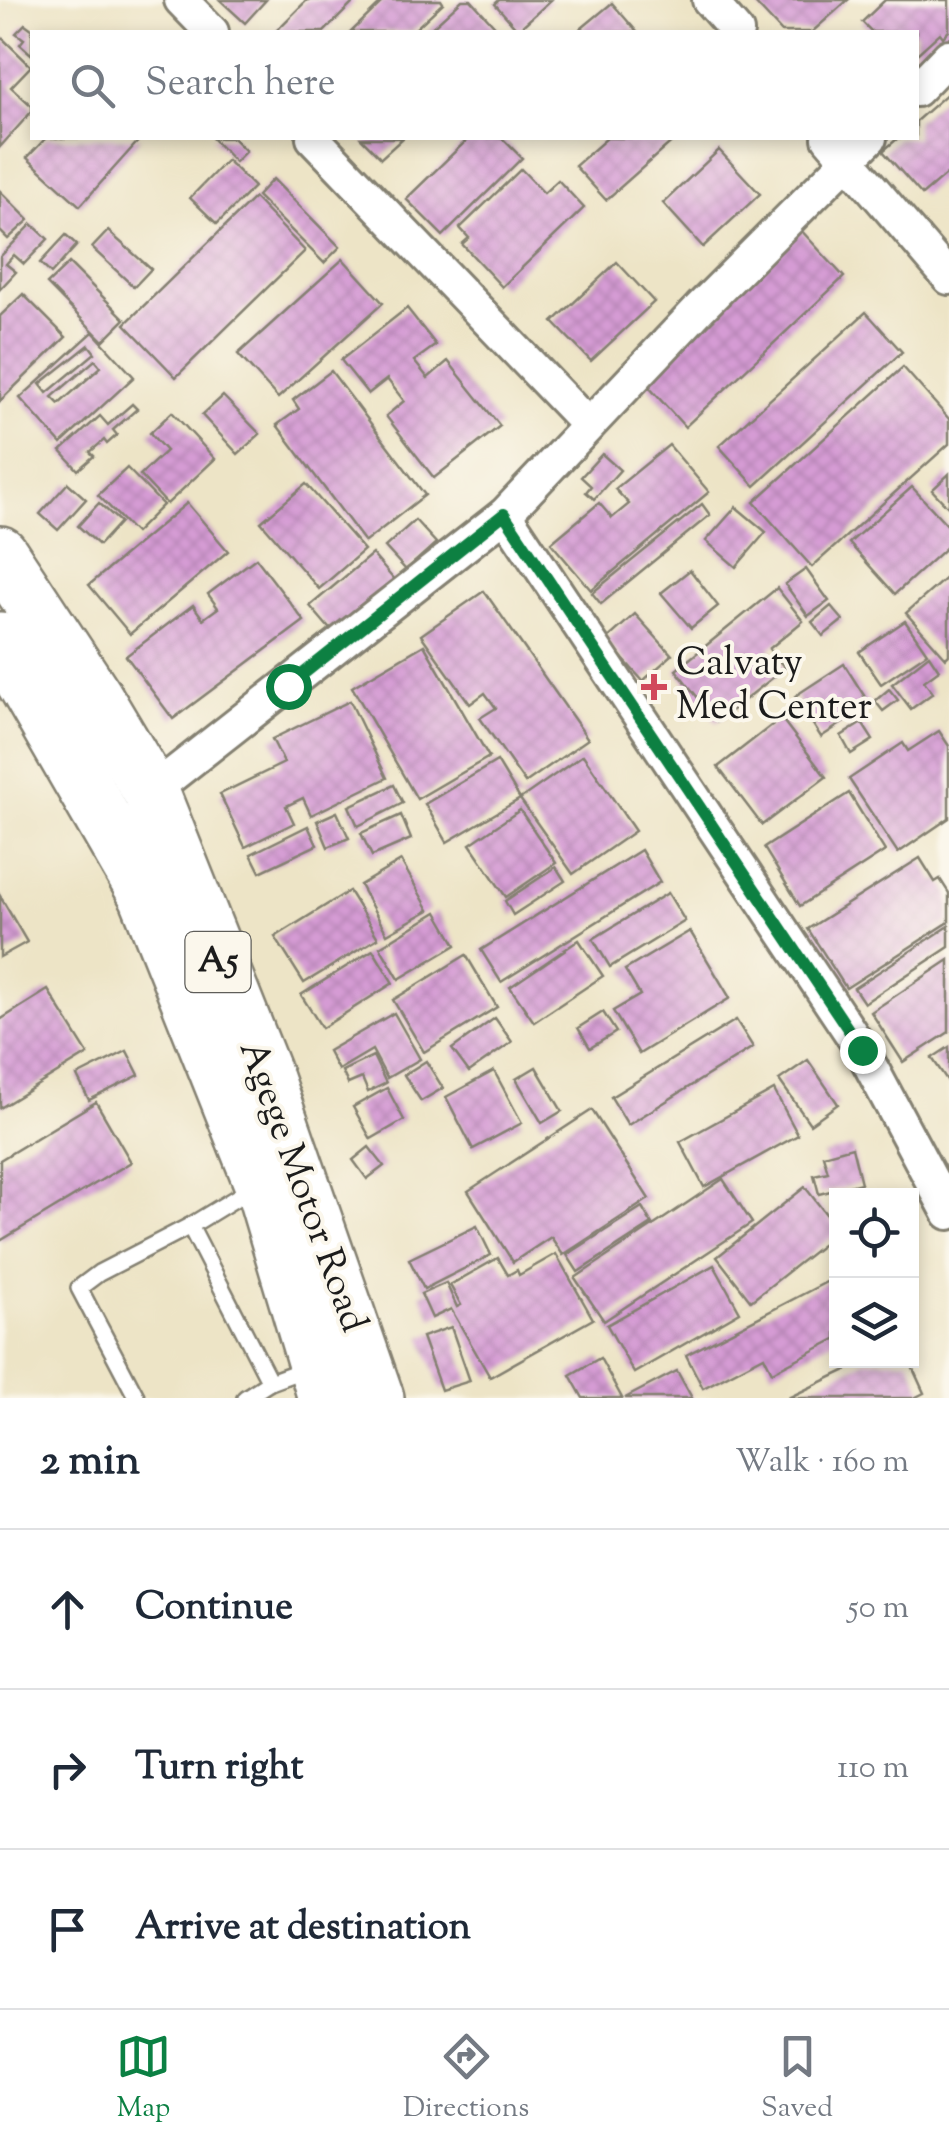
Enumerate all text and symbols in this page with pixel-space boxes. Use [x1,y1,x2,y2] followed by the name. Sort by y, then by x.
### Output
[30,30,919,140] search box
[65,58,120,113] icon: search
[145,58,336,112] text: Search here
[676,638,872,736] place label: Calvaty Med Center
[266,664,312,710] route start
[641,674,667,700] marker: Calvaty Med Center
[186,932,250,992] road number: A5
[840,1028,886,1074] route end
[223,1034,379,1340] street label: Agege Motor Road
[829,1188,919,1368] map controls
[829,1188,919,1278] button: locate
[829,1278,919,1368] button: layers
[40,1433,140,1493] text: 2 min
[735,1440,909,1486] text: Walk · 160 m
[40,1582,95,1637] icon: ahead
[135,1582,293,1636] text: Continue
[848,1586,909,1632] text: 50 m
[40,1742,95,1797] icon: right
[135,1742,303,1796] text: Turn right
[837,1746,909,1792] text: 110 m
[40,1902,95,1957] icon: arrive
[135,1902,471,1956] text: Arrive at destination
[116,2029,171,2129] tab: Map
[403,2029,529,2129] tab: Directions
[761,2029,833,2129] tab: Saved

